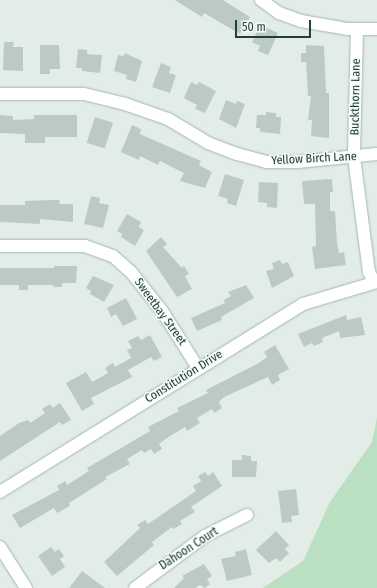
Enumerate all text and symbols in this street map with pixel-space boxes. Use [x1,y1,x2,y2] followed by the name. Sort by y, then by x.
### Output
[237,12,313,38] scale bar
[242,20,266,34] text: 50 m
[348,58,364,136] street label: Buckthorn Lane
[271,150,357,168] street label: Yellow Birch Lane
[131,276,189,348] street label: Sweetbay Street
[143,347,225,407] street label: Constitution Drive
[157,525,221,573] street label: Dahoon Court

